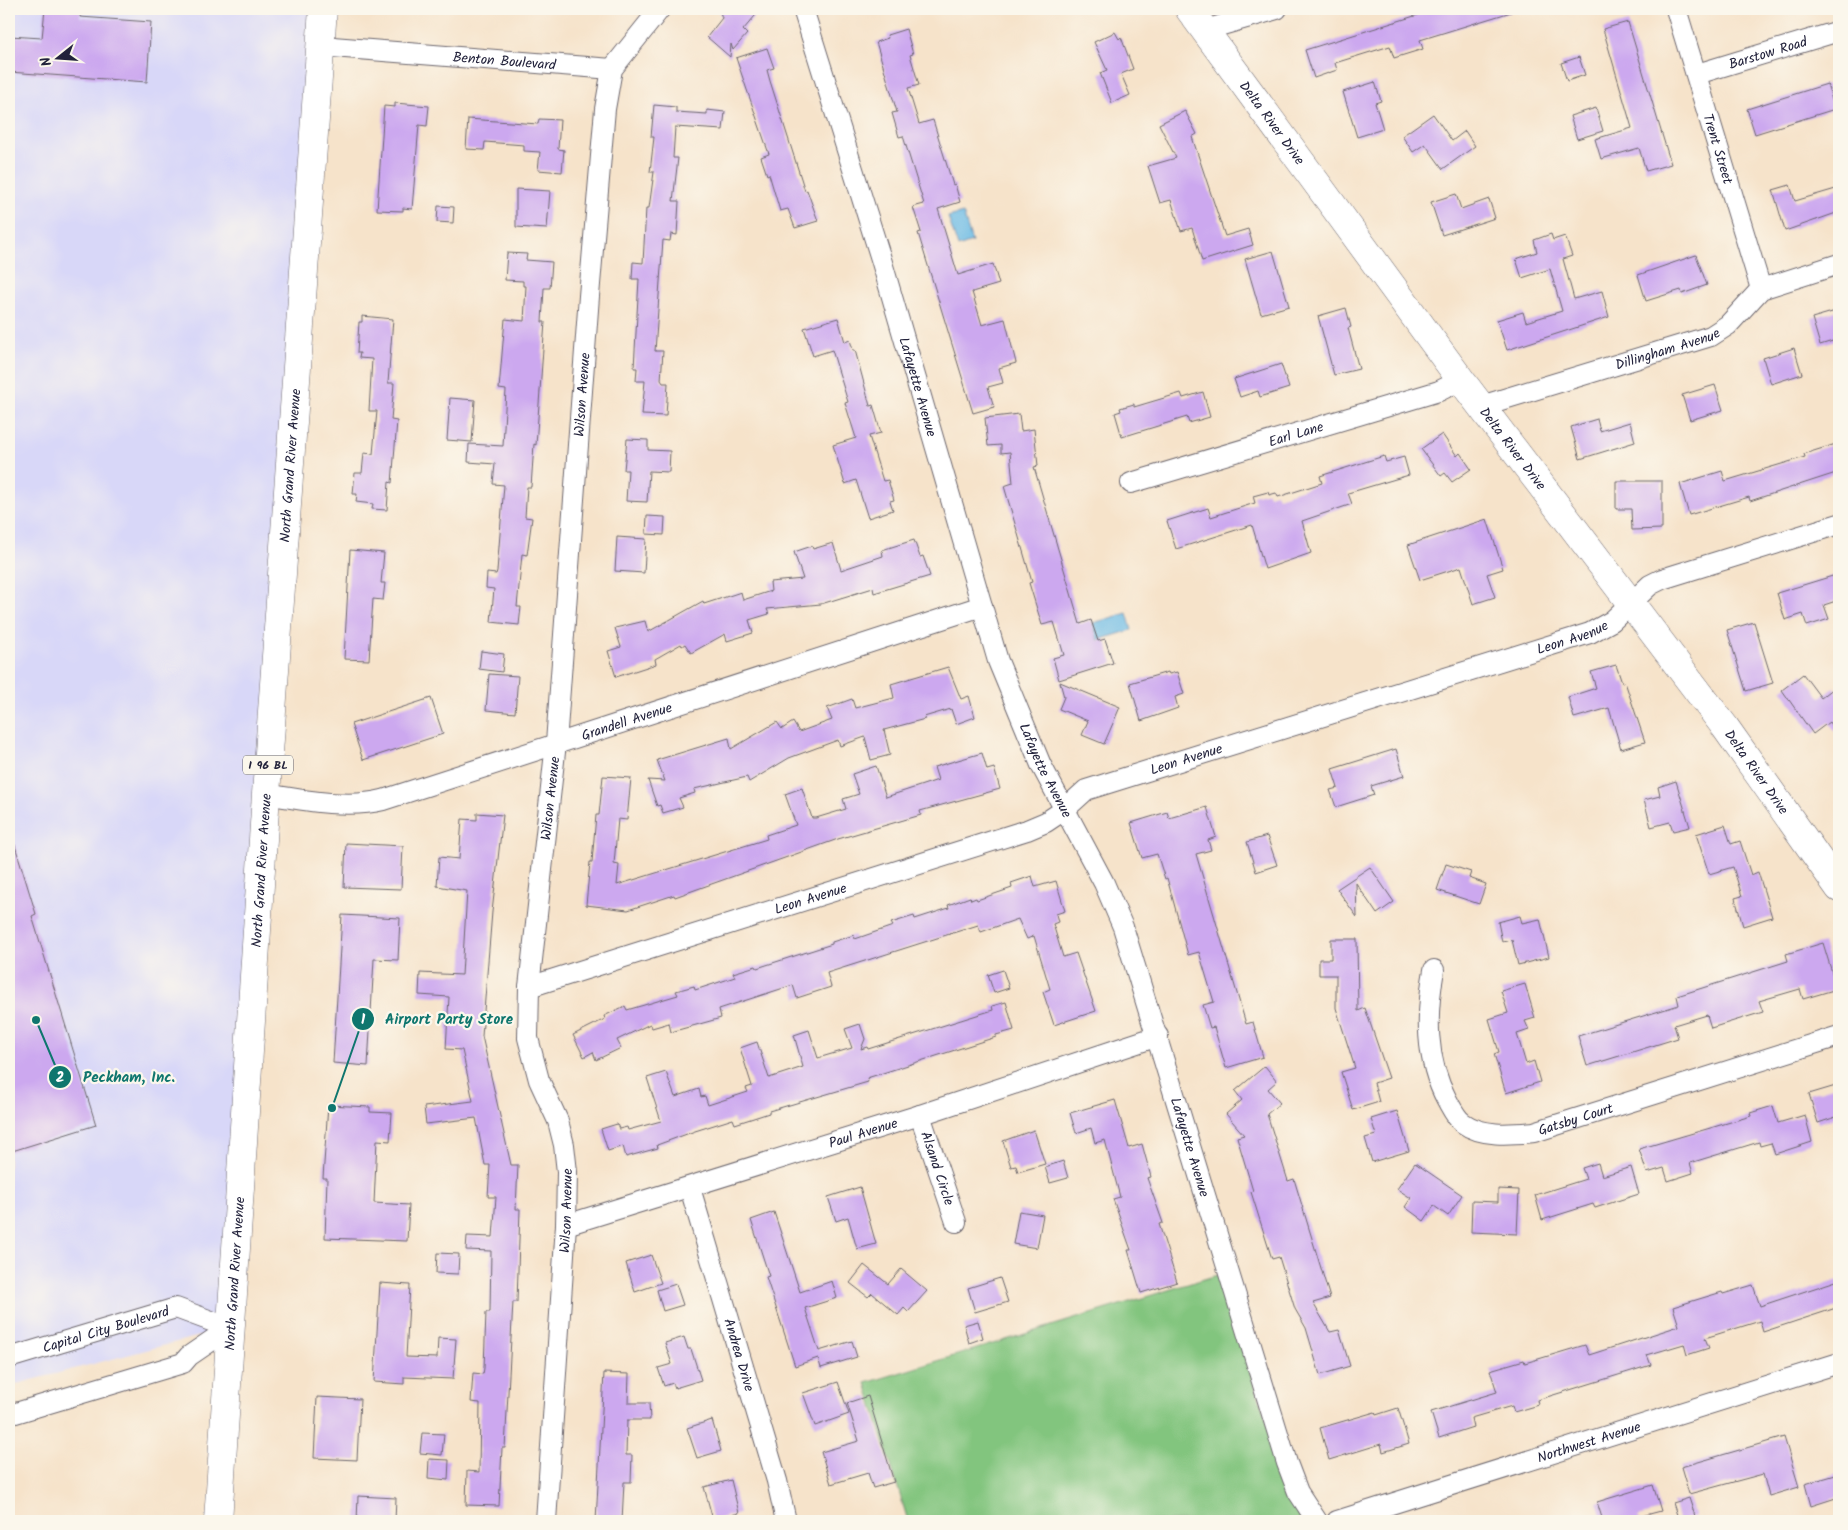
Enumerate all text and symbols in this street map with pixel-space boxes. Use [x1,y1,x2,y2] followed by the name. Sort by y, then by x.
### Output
[1726,31,1811,76] street label: Barstow Road
[32,32,82,82] north arrow
[452,46,558,77] street label: Benton Boulevard
[35,54,58,69] text: N
[1233,77,1310,171] street label: Delta River Drive
[1696,111,1739,187] street label: Trent Street
[1613,322,1726,377] street label: Dillingham Avenue
[892,335,942,440] street label: Lafayette Avenue
[569,351,597,438] street label: Wilson Avenue
[274,387,307,543] street label: North Grand River Avenue
[1473,403,1552,496] street label: Delta River Drive
[1266,416,1327,453] street label: Earl Lane
[1534,615,1613,661] street label: Leon Avenue
[579,697,676,747] street label: Grandell Avenue
[1013,720,1078,823] street label: Lafayette Avenue
[1718,725,1794,820] street label: Delta River Drive
[1147,738,1226,781] street label: Leon Avenue
[535,755,567,842] street label: Wilson Avenue
[243,756,293,774] road number: I 96 BL
[246,792,278,948] street label: North Grand River Avenue
[772,877,850,921] street label: Leon Avenue
[350,1004,523,1034] callout: Airport Party Store
[361,1008,366,1032] text: 1
[385,1008,514,1032] text: Airport Party Store
[48,1062,185,1092] callout: Peckham, Inc.
[56,1066,65,1090] text: 2
[83,1066,175,1090] text: Peckham, Inc.
[1164,1095,1215,1201] street label: Lafayette Avenue
[1535,1098,1617,1142] street label: Gatsby Court
[826,1112,901,1155] street label: Paul Avenue
[914,1128,960,1209] street label: Alsand Circle
[554,1166,579,1254] street label: Wilson Avenue
[219,1195,251,1351] street label: North Grand River Avenue
[40,1300,173,1359] street label: Capital City Boulevard
[717,1316,760,1395] street label: Andrea Drive
[1535,1416,1644,1469] street label: Northwest Avenue

